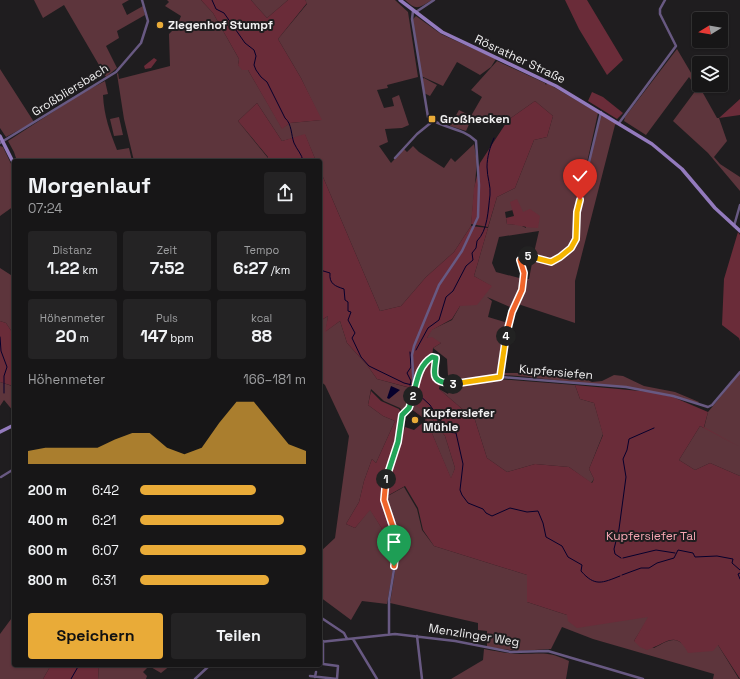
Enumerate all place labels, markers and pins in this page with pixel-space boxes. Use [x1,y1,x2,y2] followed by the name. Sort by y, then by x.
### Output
[168,17,273,33] place label: Ziegenhof Stumpf
[155,20,165,30] marker: Ziegenhof Stumpf
[440,111,510,127] place label: Großhecken
[427,114,437,124] marker: Großhecken
[563,159,597,200] pin
[518,246,538,266] pin: 5
[496,326,516,346] pin: 4
[443,374,463,394] pin: 3
[403,386,423,406] pin: 2
[423,405,495,435] place label: Kupfersiefer Mühle
[410,415,420,425] marker: Kupfersiefer Mühle
[376,469,396,489] pin: 1
[377,525,411,566] pin

